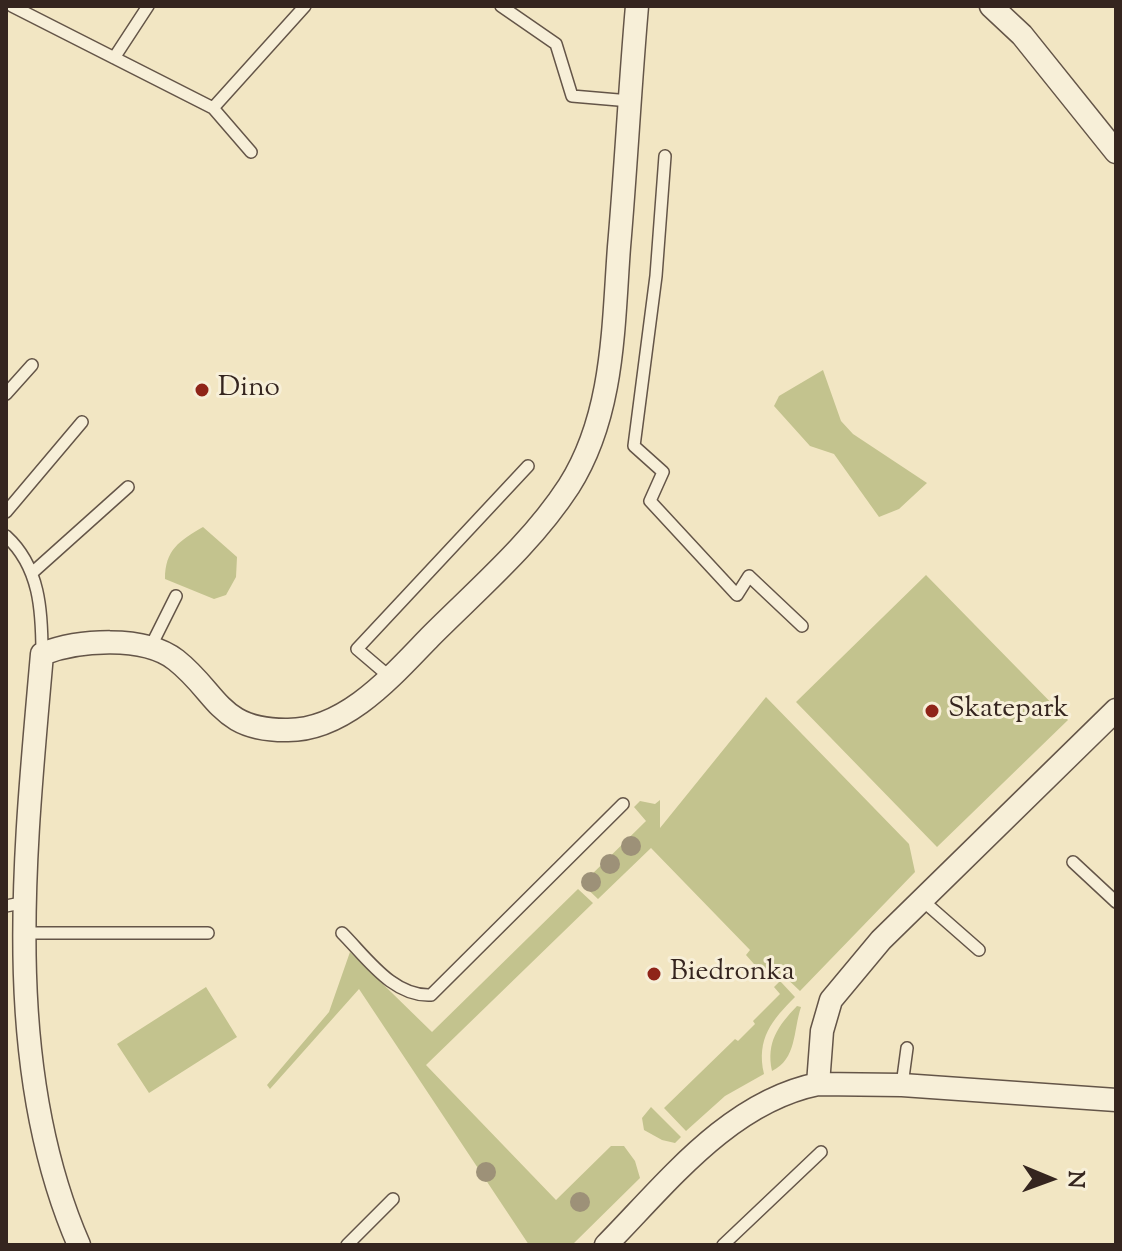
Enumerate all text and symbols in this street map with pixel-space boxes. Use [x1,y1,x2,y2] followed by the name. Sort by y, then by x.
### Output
[218,373,280,407] place label: Dino
[193,381,211,399] marker: Dino
[948,694,1069,728] place label: Skatepark
[923,702,941,720] marker: Skatepark
[670,957,795,991] place label: Biedronka
[645,965,663,983] marker: Biedronka
[1010,1139,1090,1219] north arrow
[1058,1170,1090,1188] text: N

